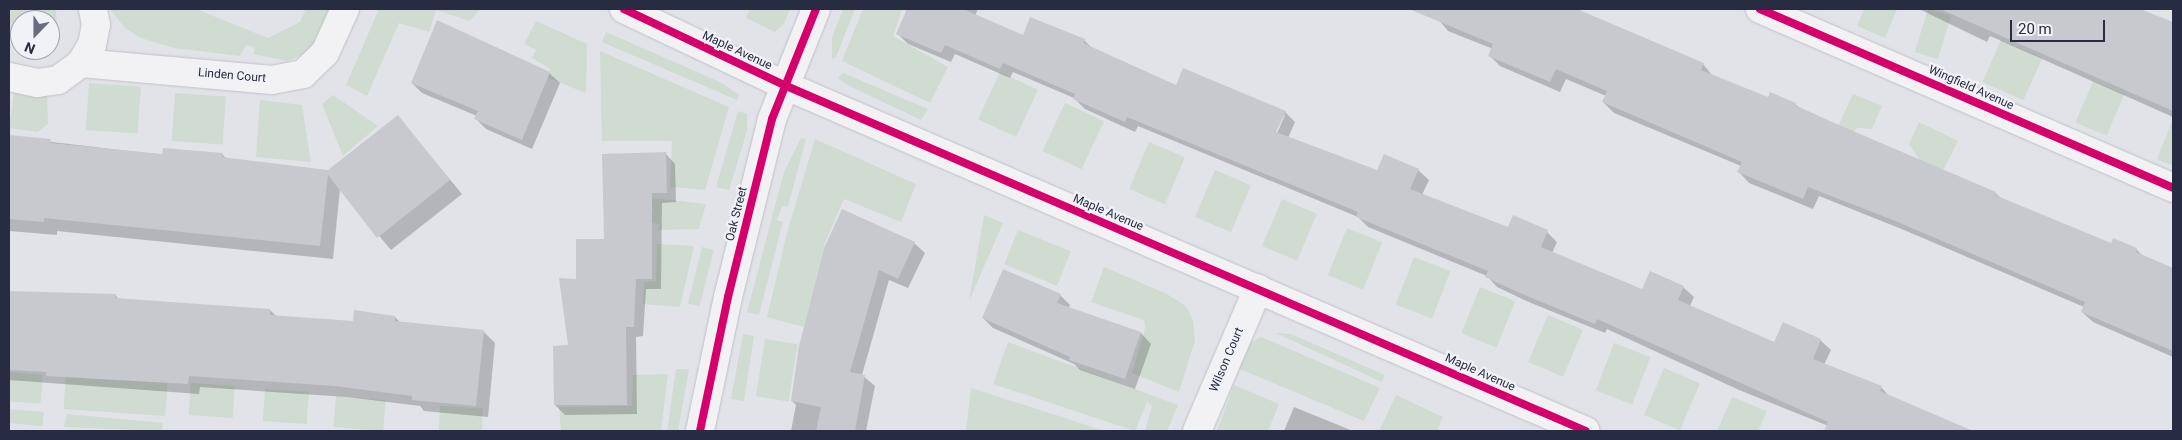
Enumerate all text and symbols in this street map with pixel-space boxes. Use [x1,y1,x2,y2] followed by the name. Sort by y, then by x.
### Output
[10,10,60,60] north arrow
[2012,10,2107,42] scale bar
[2018,20,2052,38] text: 20 m
[700,29,774,73] street label: Maple Avenue
[22,39,37,57] text: N
[1926,63,2016,113] street label: Wingfield Avenue
[197,66,267,86] street label: Linden Court
[723,185,751,243] street label: Oak Street
[1071,192,1145,234] street label: Maple Avenue
[1207,326,1247,394] street label: Wilson Court
[1443,351,1517,395] street label: Maple Avenue

